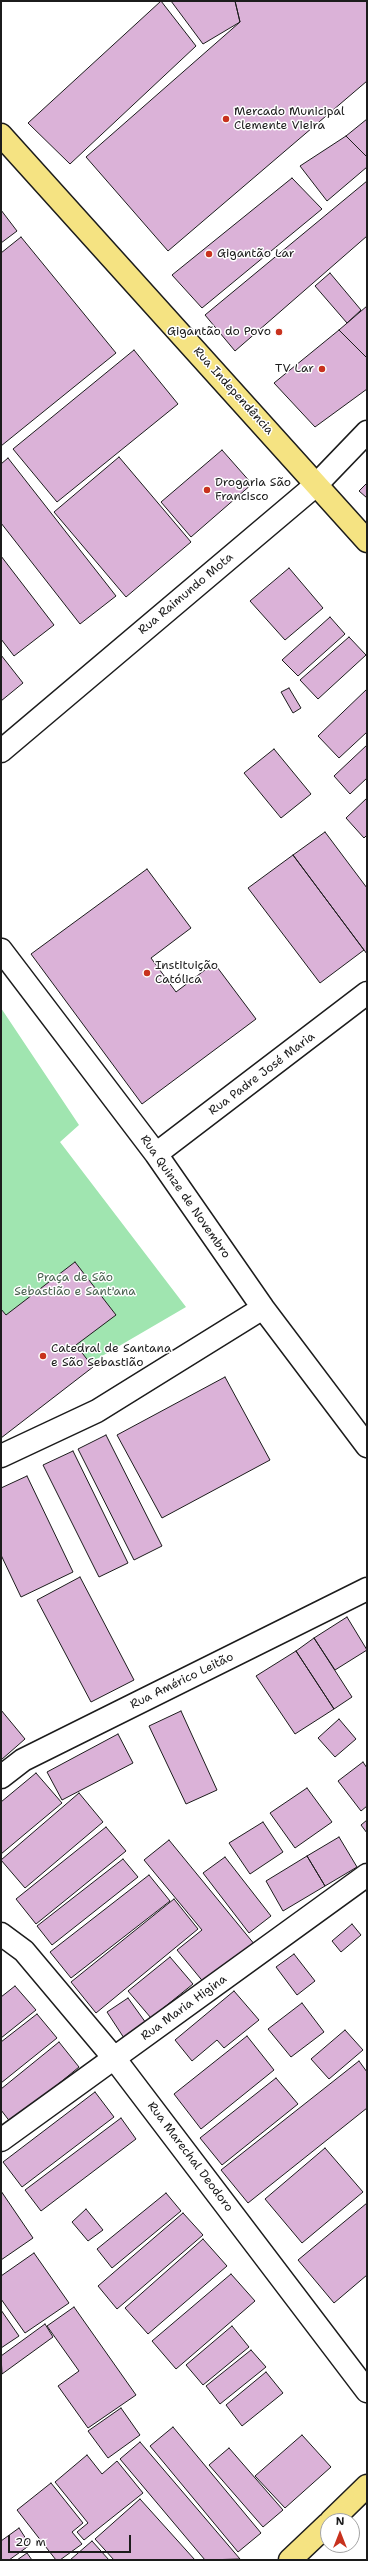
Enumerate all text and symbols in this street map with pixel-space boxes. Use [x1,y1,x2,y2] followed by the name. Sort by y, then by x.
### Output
[234,105,345,133] place label: Mercado Municipal Clemente Vieira
[221,114,231,124] marker: Mercado Municipal Clemente Vieira
[217,247,294,261] place label: Gigantão Lar
[204,249,214,259] marker: Gigantão Lar
[167,325,271,339] place label: Gigantão do Povo
[274,327,284,337] marker: Gigantão do Povo
[190,344,276,438] street label: Rua Independência
[275,362,314,376] place label: TV Lar
[317,364,327,374] marker: TV Lar
[215,476,291,504] place label: Drogaria São Francisco
[202,485,212,495] marker: Drogaria São Francisco
[136,550,236,638] street label: Rua Raimundo Mota
[155,959,218,987] place label: Instituição Católica
[142,968,152,978] marker: Instituição Católica
[206,1029,318,1119] street label: Rua Padre José Maria
[137,1133,233,1261] street label: Rua Quinze de Novembro
[14,1271,136,1299] park label: Praça de São Sebastião e Sant'ana
[51,1342,171,1370] place label: Catedral de Santana e São Sebastião
[38,1351,48,1361] marker: Catedral de Santana e São Sebastião
[128,1650,236,1712] street label: Rua Américo Leitão
[138,1972,230,2044] street label: Rua Maria Higina
[144,2099,236,2215] street label: Rua Marechal Deodoro
[320,2513,360,2553] north arrow
[336,2514,344,2529] text: N
[10,2527,133,2553] scale bar
[15,2534,46,2550] text: 20 m

